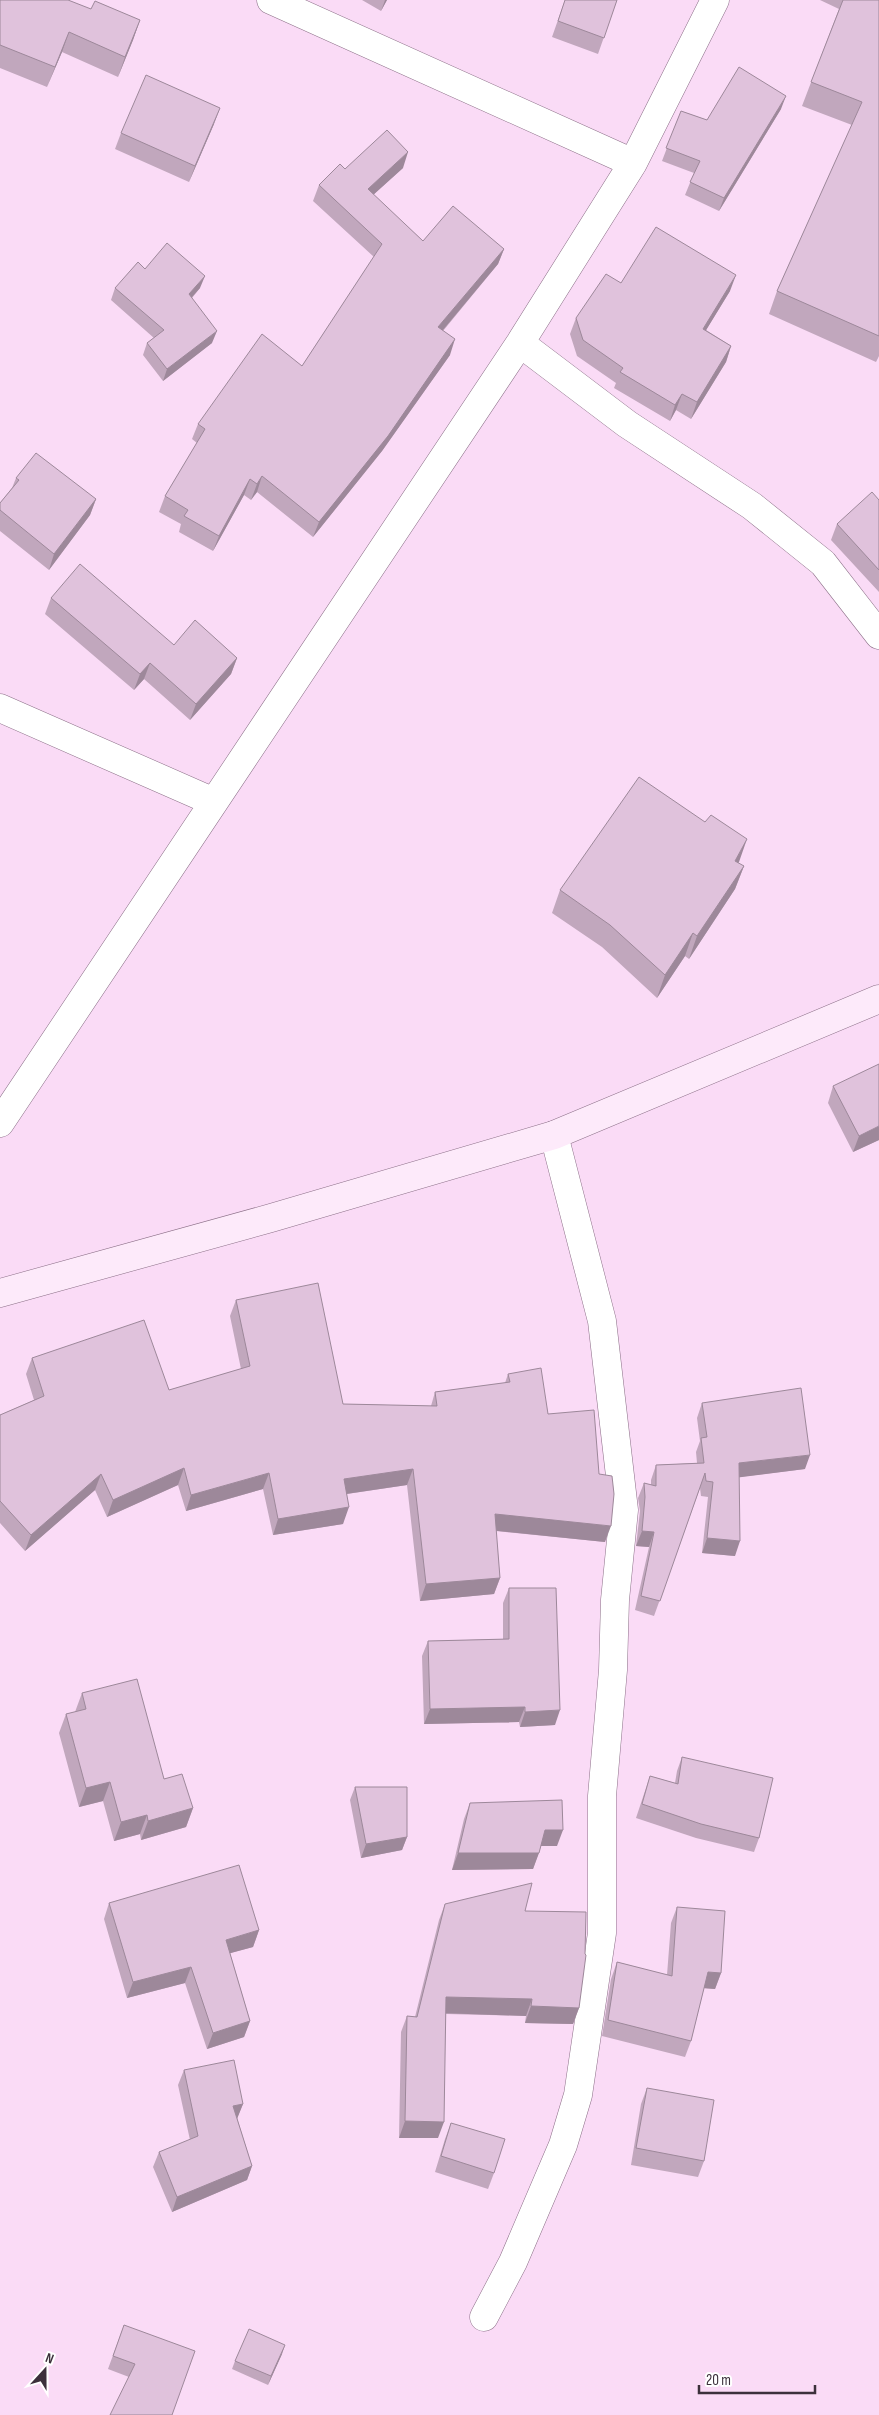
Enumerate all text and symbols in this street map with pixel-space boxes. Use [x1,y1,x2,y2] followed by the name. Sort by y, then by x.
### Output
[20,2345,70,2395] north arrow
[43,2349,56,2368] text: N
[699,2362,815,2394] scale bar
[706,2371,731,2390] text: 20 m

